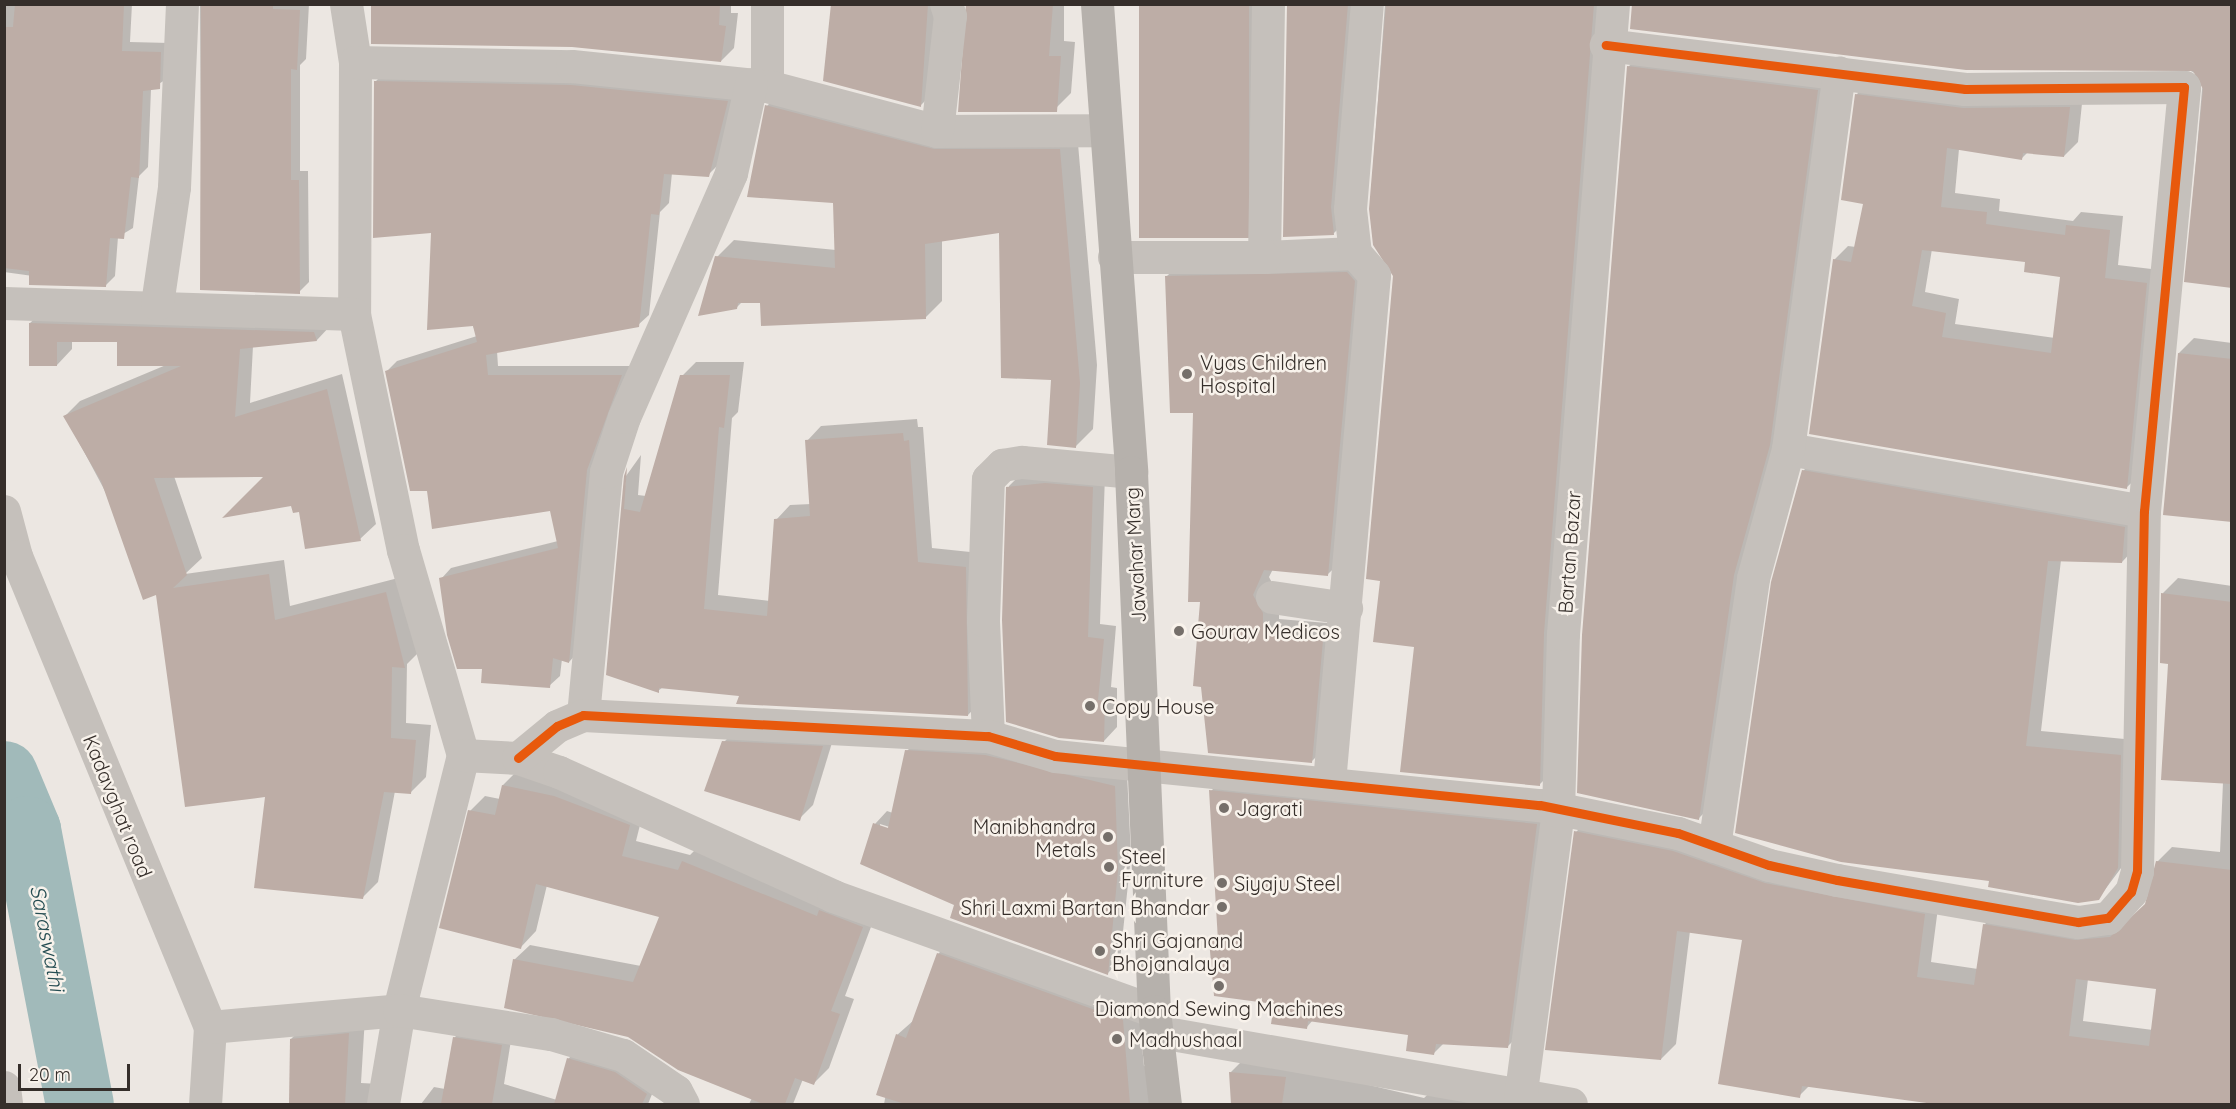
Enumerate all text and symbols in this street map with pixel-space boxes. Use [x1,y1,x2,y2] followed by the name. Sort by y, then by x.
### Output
[1200,350,1327,397] place label: Vyas Children Hospital
[1178,365,1196,383] marker: Vyas Children Hospital
[1119,487,1151,623] street label: Jawahar Marg
[1553,490,1585,614] street label: Bartan Bazar
[1191,619,1340,643] place label: Gourav Medicos
[1172,624,1186,638] marker: Gourav Medicos
[1102,694,1215,718] place label: Copy House
[1083,699,1097,713] marker: Copy House
[78,731,158,881] street label: Kadavghat road
[1236,796,1303,820] place label: Jagrati
[1217,801,1231,815] marker: Jagrati
[973,814,1096,861] place label: Manibhandra Metals
[1101,830,1115,844] marker: Manibhandra Metals
[1121,844,1204,891] place label: Steel Furniture
[1102,860,1116,874] marker: Steel Furniture
[1234,871,1340,895] place label: Siyaju Steel
[1215,876,1229,890] marker: Siyaju Steel
[25,883,71,993] water label: Saraswathi
[961,895,1210,919] place label: Shri Laxmi Bartan Bhandar
[1215,900,1229,914] marker: Shri Laxmi Bartan Bhandar
[1112,928,1243,975] place label: Shri Gajanand Bhojanalaya
[1093,944,1107,958] marker: Shri Gajanand Bhojanalaya
[1212,979,1226,993] marker: Diamond Sewing Machines
[1095,996,1343,1020] place label: Diamond Sewing Machines
[1129,1027,1242,1051] place label: Madhushaal
[1110,1032,1124,1046] marker: Madhushaal
[21,1052,134,1090] scale bar
[29,1063,71,1086] text: 20 m

